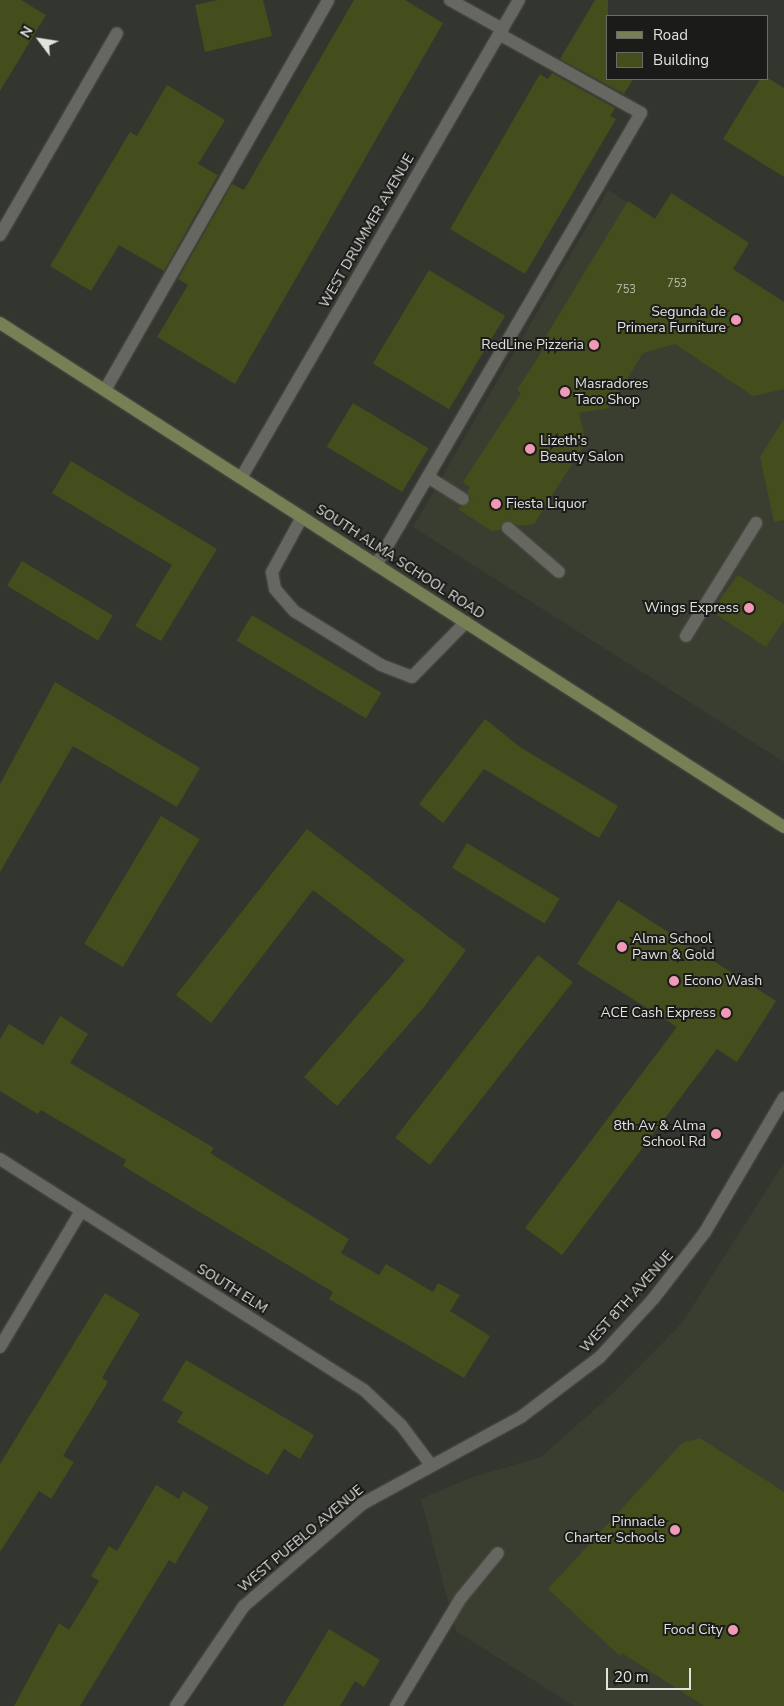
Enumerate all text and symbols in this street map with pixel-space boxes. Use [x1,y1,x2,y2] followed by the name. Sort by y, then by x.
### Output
[15,15,65,65] north arrow
[606,15,769,80] legend
[16,23,38,41] text: N
[653,25,688,45] text: Road
[653,50,709,70] text: Building
[316,151,418,311] street label: WEST DRUMMER AVENUE
[667,277,687,291] house number: 753
[616,283,636,297] house number: 753
[617,304,726,336] place label: Segunda de Primera Furniture
[730,314,742,326] marker: Segunda de Primera Furniture
[481,337,584,353] place label: RedLine Pizzeria
[588,339,600,351] marker: RedLine Pizzeria
[575,376,649,408] place label: Masradores Taco Shop
[559,386,571,398] marker: Masradores Taco Shop
[540,433,624,466] place label: Lizeth's Beauty Salon
[524,443,536,455] marker: Lizeth's Beauty Salon
[506,496,587,512] place label: Fiesta Liquor
[490,498,502,510] marker: Fiesta Liquor
[313,501,487,623] street label: SOUTH ALMA SCHOOL ROAD
[644,600,739,616] place label: Wings Express
[743,602,755,614] marker: Wings Express
[632,931,715,964] place label: Alma School Pawn & Gold
[616,941,628,953] marker: Alma School Pawn & Gold
[684,973,762,989] place label: Econo Wash
[668,975,680,987] marker: Econo Wash
[600,1005,716,1021] place label: ACE Cash Express
[720,1007,732,1019] marker: ACE Cash Express
[613,1118,706,1150] place label: 8th Av & Alma School Rd
[710,1128,722,1140] marker: 8th Av & Alma School Rd
[577,1248,677,1356] street label: WEST 8TH AVENUE
[194,1261,270,1317] street label: SOUTH ELM
[235,1482,367,1596] street label: WEST PUEBLO AVENUE
[565,1514,665,1546] place label: Pinnacle Charter Schools
[669,1524,681,1536] marker: Pinnacle Charter Schools
[663,1622,723,1638] place label: Food City
[727,1624,739,1636] marker: Food City
[609,1658,694,1690] scale bar
[614,1667,649,1687] text: 20 m

